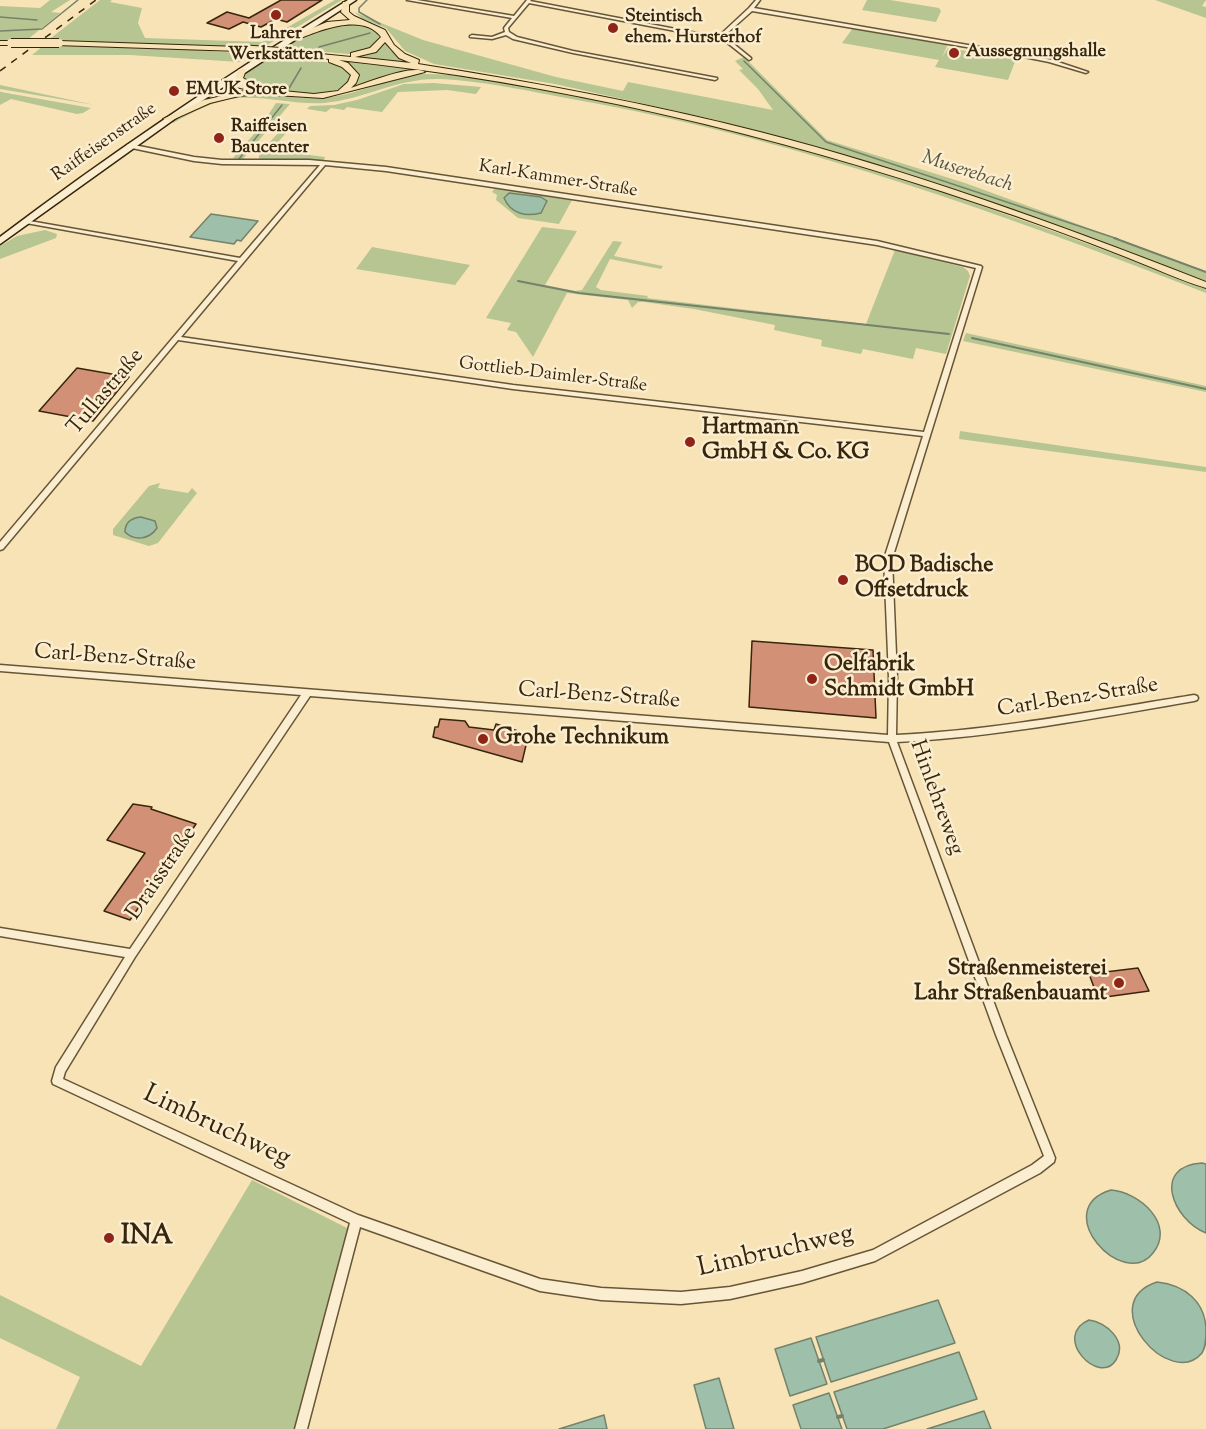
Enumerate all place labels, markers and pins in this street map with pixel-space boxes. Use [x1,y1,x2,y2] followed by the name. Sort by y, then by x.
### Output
[625,7,761,50] place label: Steintisch ehem. Hursterhof
[269,8,283,22] marker: Lahrer Werkstätten
[606,21,620,35] marker: Steintisch ehem. Hursterhof
[228,24,324,66] place label: Lahrer Werkstätten
[966,42,1106,64] place label: Aussegnungshalle
[947,46,961,60] marker: Aussegnungshalle
[186,80,287,102] place label: EMUK Store
[167,84,181,98] marker: EMUK Store
[231,117,309,160] place label: Raiffeisen Baucenter
[212,131,226,145] marker: Raiffeisen Baucenter
[702,416,869,468] place label: Hartmann GmbH & Co. KG
[683,435,697,449] marker: Hartmann GmbH & Co. KG
[855,554,994,606] place label: BOD Badische Offsetdruck
[836,573,850,587] marker: BOD Badische Offsetdruck
[824,653,974,704] place label: Oelfabrik Schmidt GmbH
[805,672,819,686] marker: Oelfabrik Schmidt GmbH
[495,726,669,752] place label: Grohe Technikum
[476,732,490,746] marker: Grohe Technikum
[914,957,1107,1008] place label: Straßenmeisterei Lahr Straßenbauamt
[1112,976,1126,990] marker: Straßenmeisterei Lahr Straßenbauamt
[121,1222,173,1254] place label: INA
[102,1231,116,1245] marker: INA

